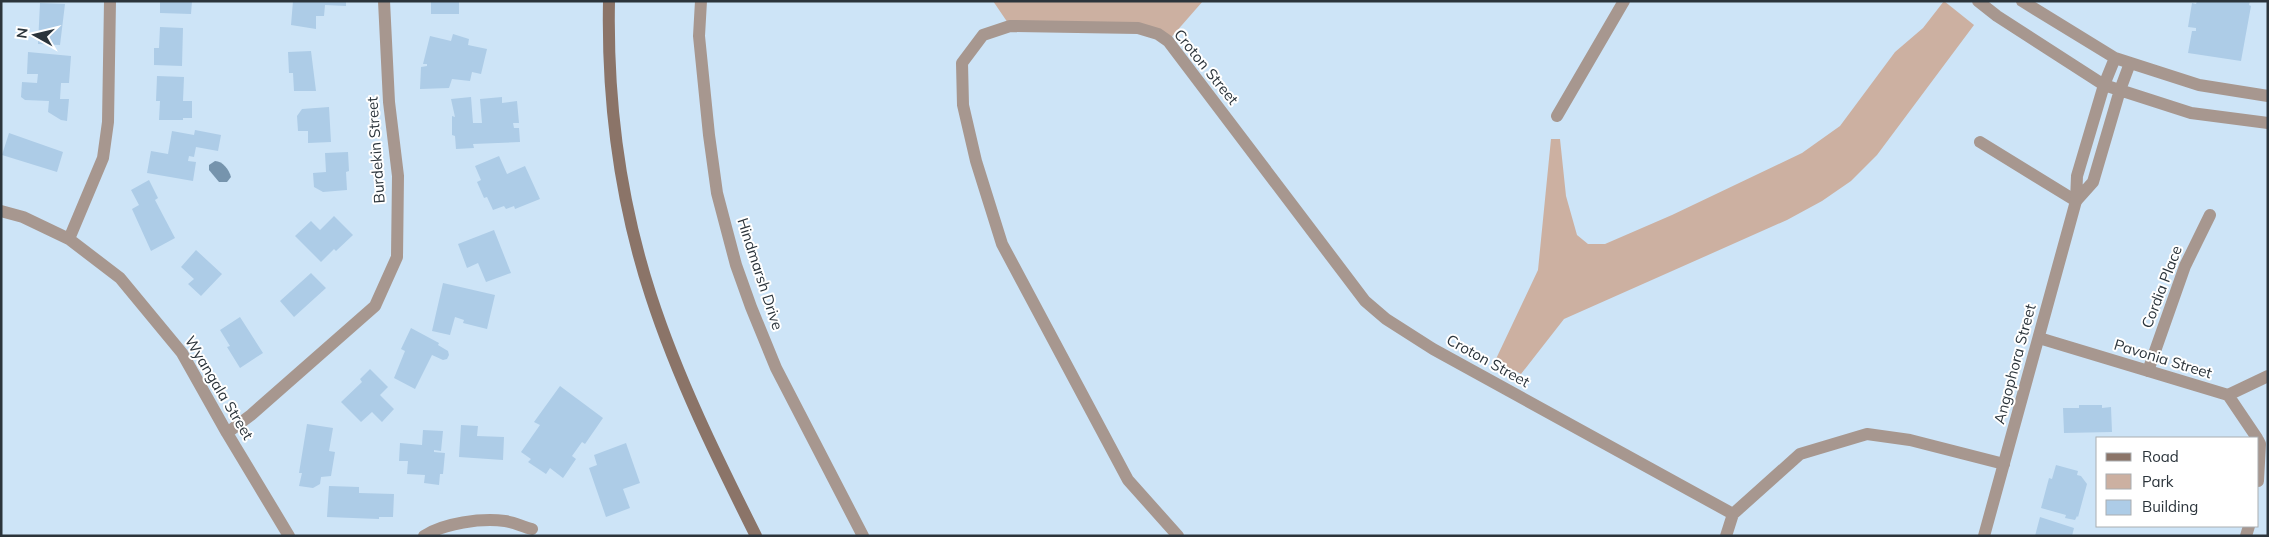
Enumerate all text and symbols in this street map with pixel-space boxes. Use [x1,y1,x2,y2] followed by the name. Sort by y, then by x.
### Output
[10,10,60,60] north arrow
[1170,25,1243,108] street label: Croton Street
[12,27,32,40] text: N
[362,96,389,204] street label: Burdekin Street
[733,215,788,332] street label: Hindmarsh Drive
[2137,243,2186,331] street label: Cordia Place
[1989,302,2040,426] street label: Angophora Street
[1443,330,1533,391] street label: Croton Street
[181,332,258,443] street label: Wyangala Street
[2112,335,2214,382] street label: Pavonia Street
[2096,437,2259,527] legend
[2142,447,2179,466] text: Road
[2142,472,2174,491] text: Park
[2142,497,2198,516] text: Building

